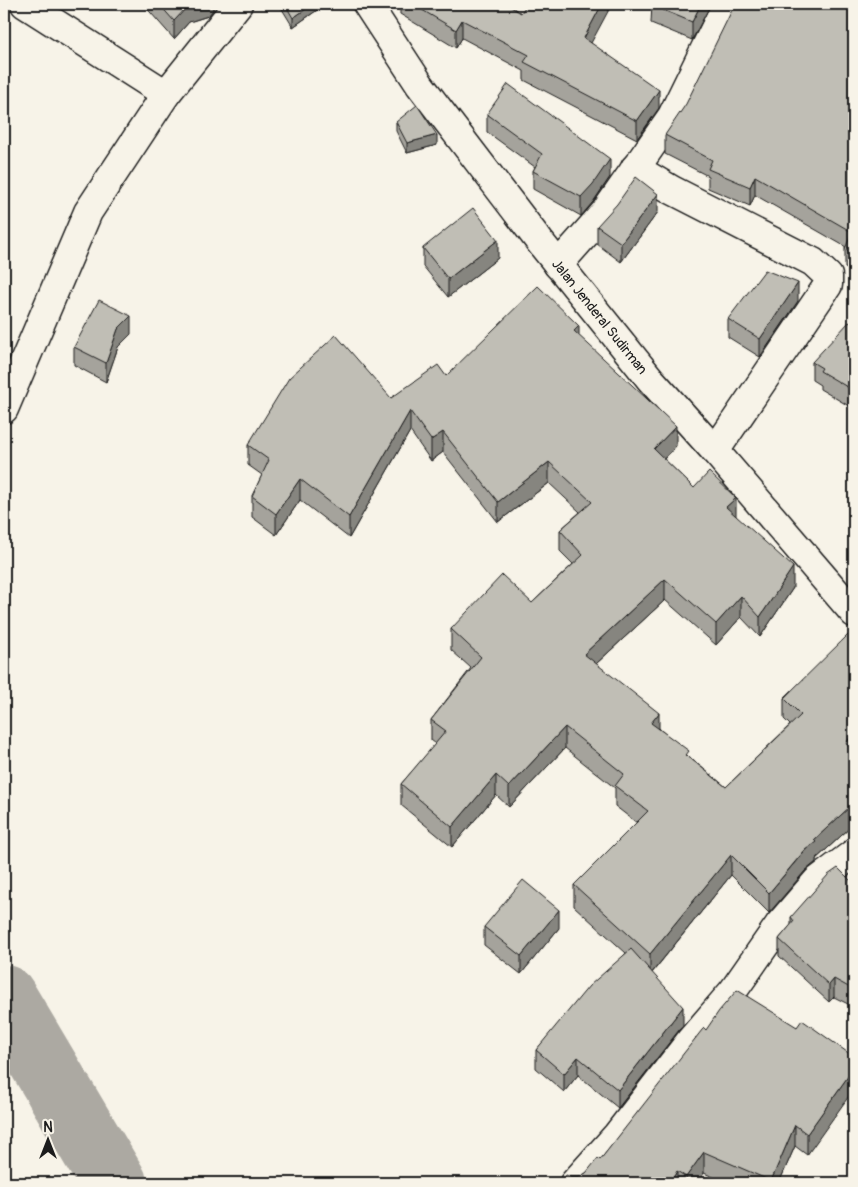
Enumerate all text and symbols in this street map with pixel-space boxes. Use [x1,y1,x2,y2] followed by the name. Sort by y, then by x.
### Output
[548,256,651,378] street label: Jalan Jenderal Sudirman
[22,1114,72,1164] north arrow
[43,1119,53,1136] text: N

